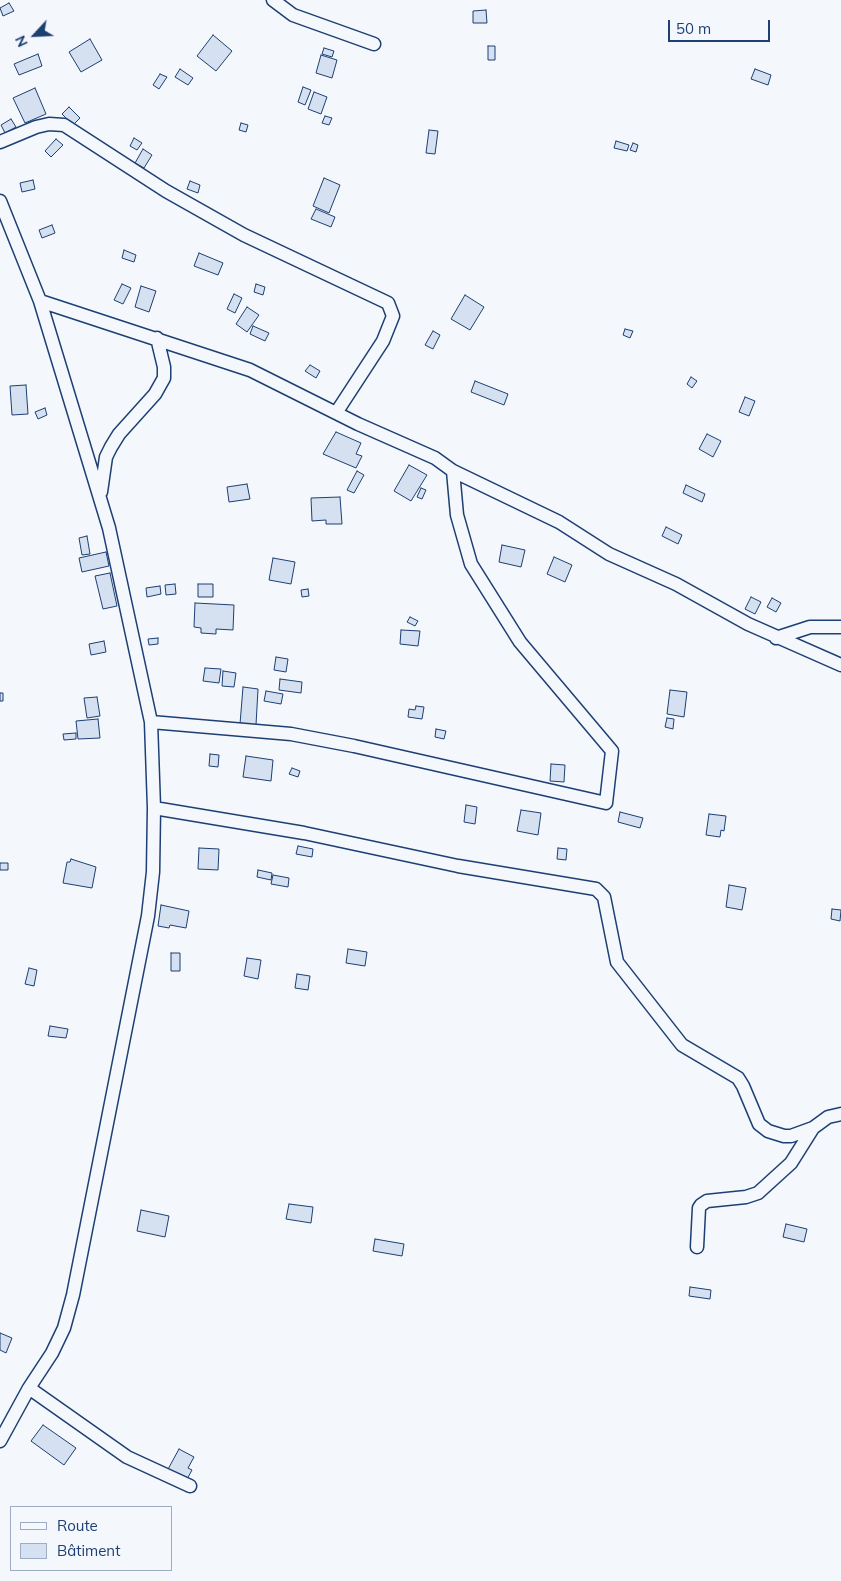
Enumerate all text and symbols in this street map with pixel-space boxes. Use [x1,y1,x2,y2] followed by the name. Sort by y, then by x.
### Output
[10,10,60,60] north arrow
[671,10,774,42] scale bar
[676,19,711,38] text: 50 m
[11,33,32,50] text: N
[10,1506,172,1571] legend
[57,1516,98,1535] text: Route
[57,1541,120,1560] text: Bâtiment

